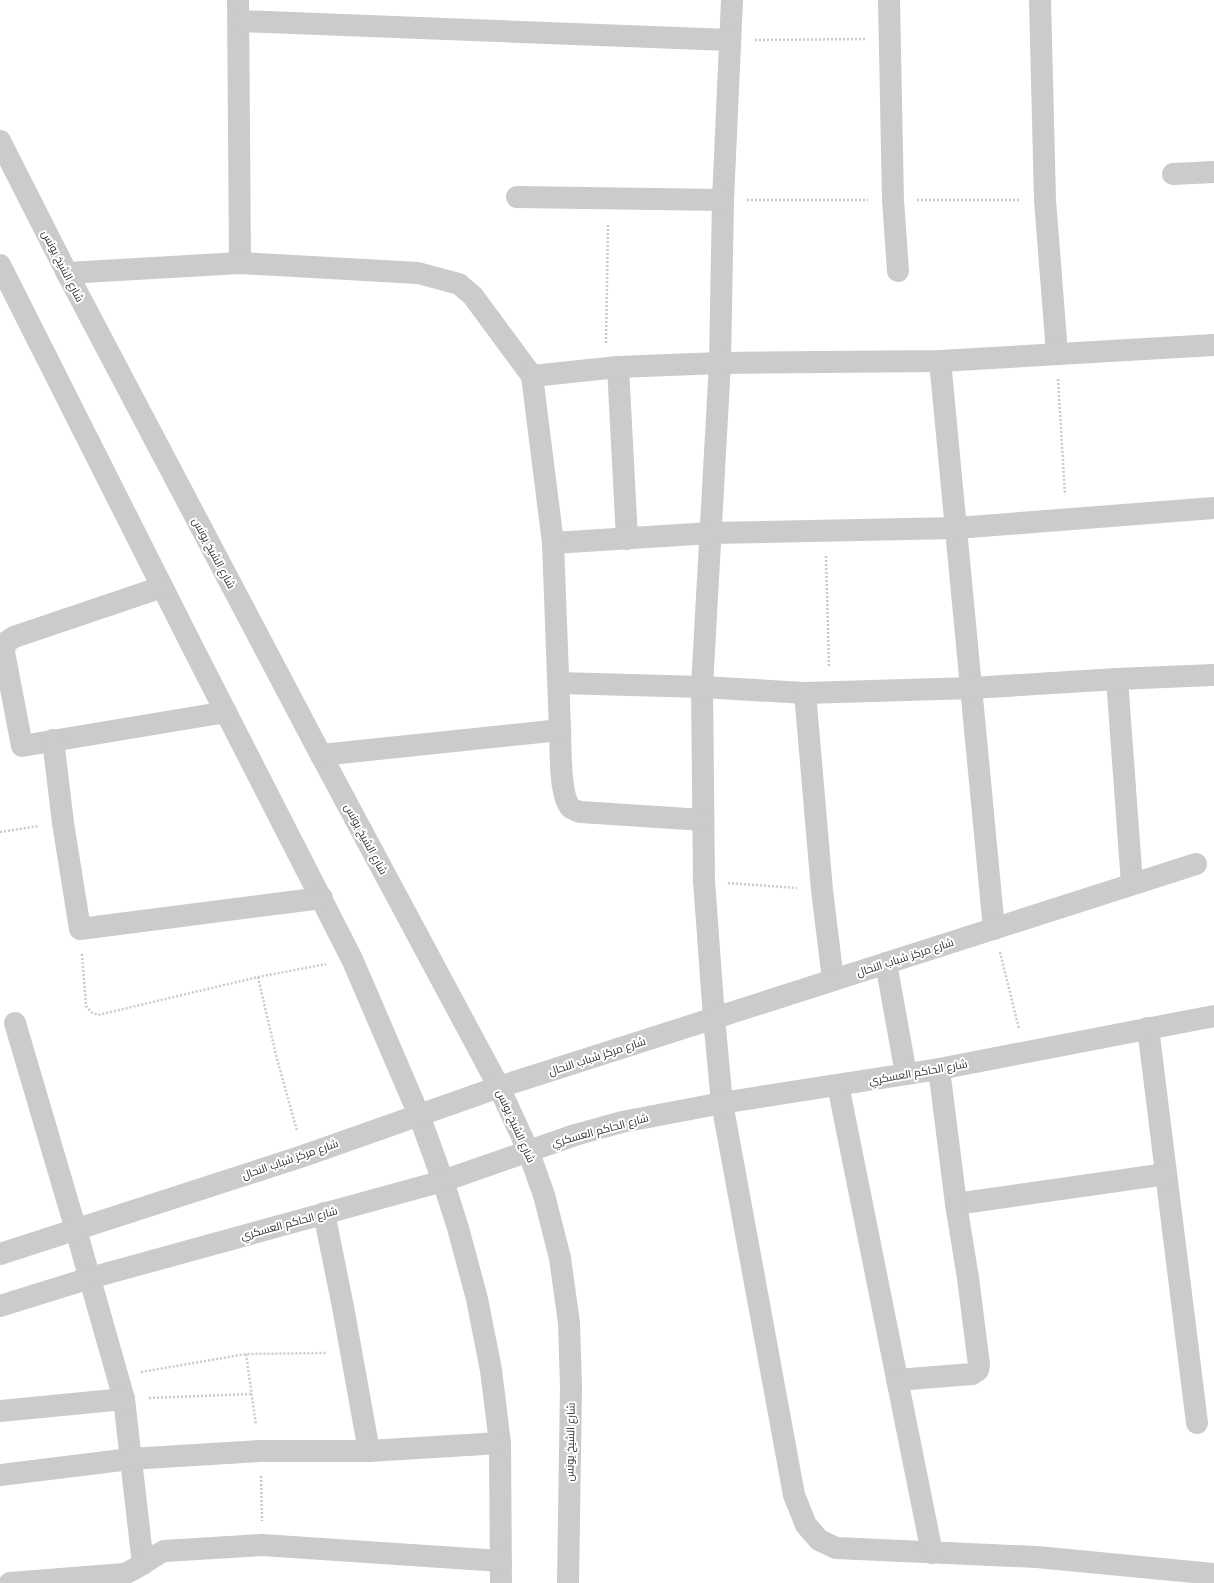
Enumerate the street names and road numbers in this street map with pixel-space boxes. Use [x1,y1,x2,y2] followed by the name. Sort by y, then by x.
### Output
[38,227,88,305] street label: شارع الشيخ يونس
[188,514,240,592] street label: شارع الشيخ يونس
[340,800,392,878] street label: شارع الشيخ يونس
[854,934,956,980] street label: شارع مركز شباب النحال
[546,1033,648,1079] street label: شارع مركز شباب النحال
[867,1055,969,1090] street label: شارع الحاكم العسكري
[493,1087,539,1165] street label: شارع الشيخ يونس
[550,1109,651,1152] street label: شارع الحاكم العسكري
[239,1135,341,1183] street label: شارع مركز شباب النحال
[239,1202,340,1245] street label: شارع الحاكم العسكري
[561,1403,579,1481] street label: شارع الشيخ يونس

